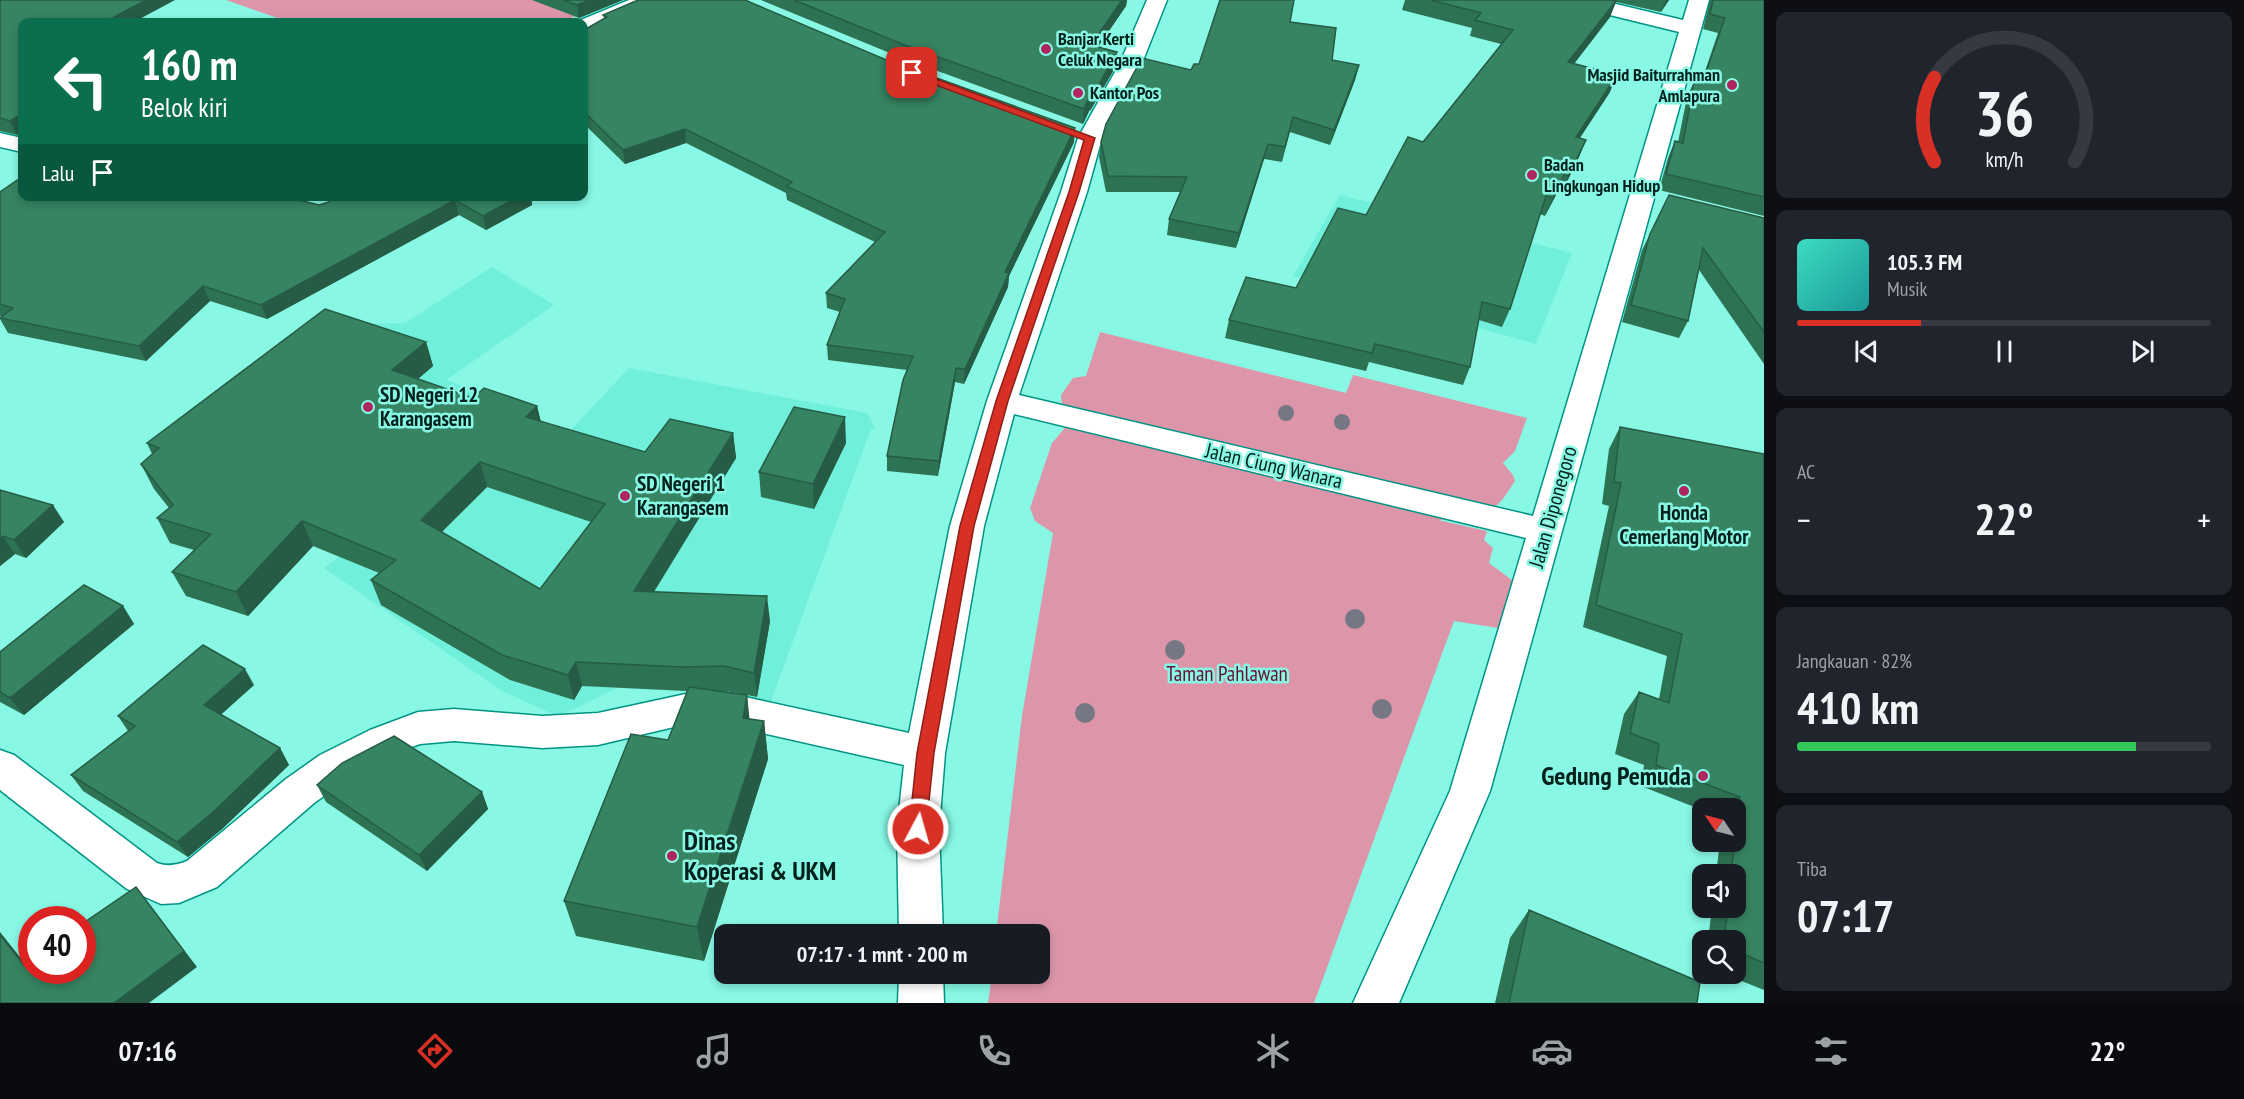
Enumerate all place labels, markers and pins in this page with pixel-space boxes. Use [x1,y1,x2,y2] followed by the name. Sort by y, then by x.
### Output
[1058,27,1142,71] place label: Banjar Kerti Celuk Negara
[1039,42,1053,56] marker: Banjar Kerti Celuk Negara
[886,47,937,98] pin
[1587,63,1720,107] place label: Masjid Baiturrahman Amlapura
[1725,78,1739,92] marker: Masjid Baiturrahman Amlapura
[1090,81,1159,104] place label: Kantor Pos
[1071,86,1085,100] marker: Kantor Pos
[1544,153,1660,197] place label: Badan Lingkungan Hidup
[1525,168,1539,182] marker: Badan Lingkungan Hidup
[380,381,478,432] place label: SD Negeri 12 Karangasem
[361,400,375,414] marker: SD Negeri 12 Karangasem
[637,470,729,521] place label: SD Negeri 1 Karangasem
[1677,484,1691,498] marker: Honda Cemerlang Motor
[618,489,632,503] marker: SD Negeri 1 Karangasem
[1620,499,1749,550] place label: Honda Cemerlang Motor
[1541,759,1691,792] place label: Gedung Pemuda
[1696,769,1710,783] marker: Gedung Pemuda
[684,824,836,887] place label: Dinas Koperasi & UKM
[665,849,679,863] marker: Dinas Koperasi & UKM

